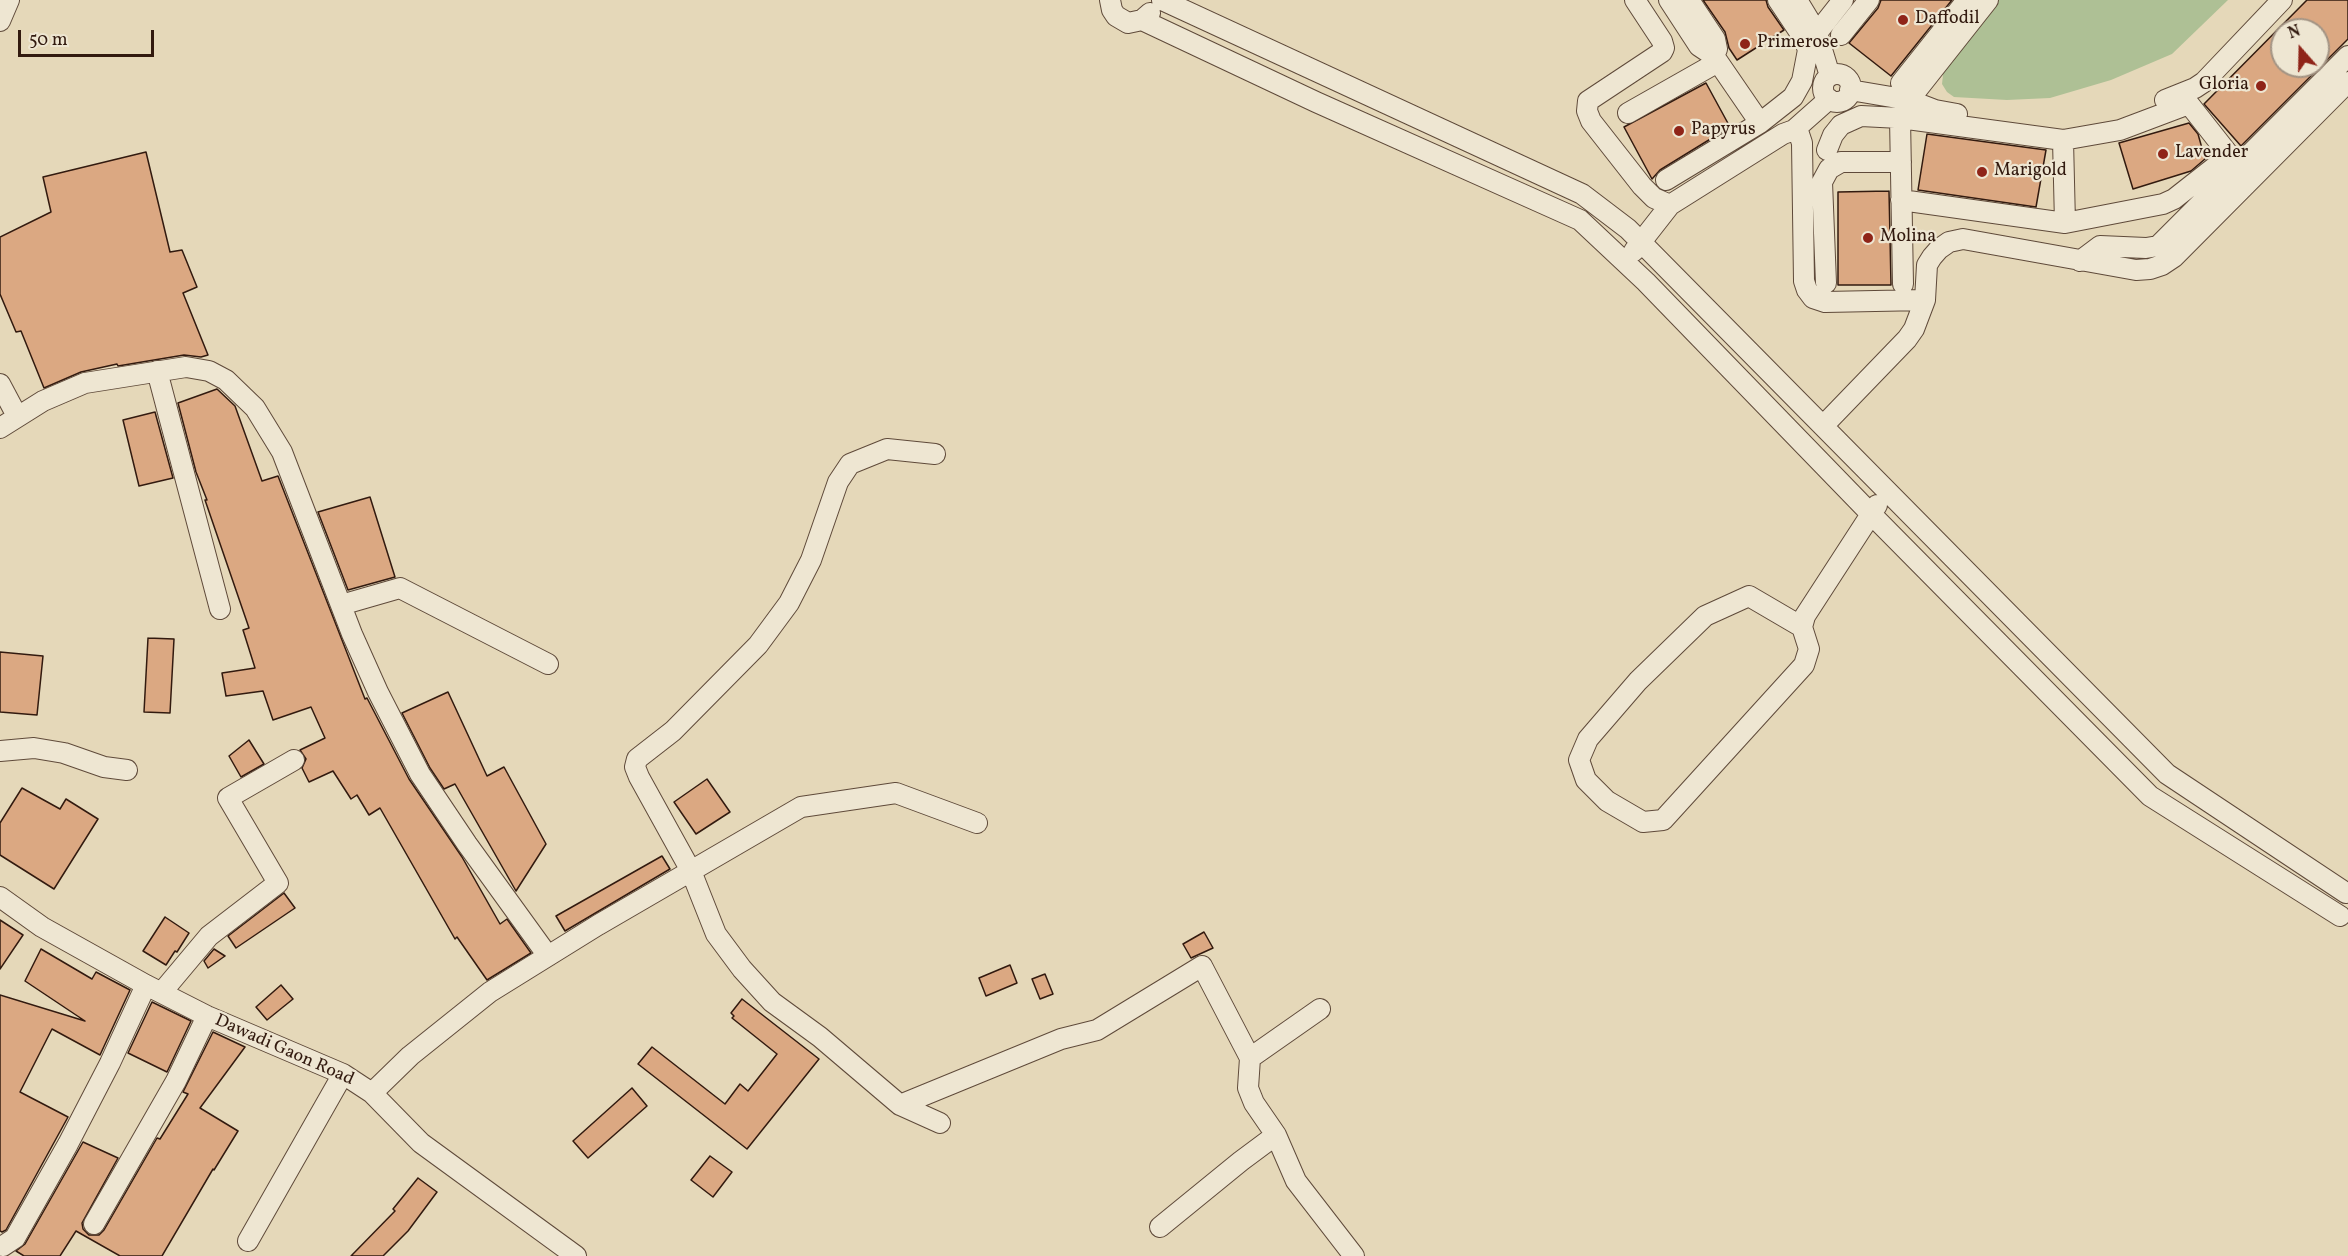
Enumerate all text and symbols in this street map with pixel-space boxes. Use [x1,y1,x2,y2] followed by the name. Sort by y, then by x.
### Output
[1915,9,1980,31] place label: Daffodil
[1896,13,1910,27] marker: Daffodil
[21,18,158,56] scale bar
[2270,18,2330,78] north arrow
[2285,21,2304,45] text: N
[29,28,68,53] text: 50 m
[1757,33,1838,55] place label: Primerose
[1738,37,1752,51] marker: Primerose
[2199,75,2249,97] place label: Gloria
[2254,79,2268,93] marker: Gloria
[1691,120,1756,142] place label: Papyrus
[1672,124,1686,138] marker: Papyrus
[2175,143,2248,165] place label: Lavender
[2156,147,2170,161] marker: Lavender
[1994,161,2067,183] place label: Marigold
[1975,165,1989,179] marker: Marigold
[1880,227,1936,249] place label: Molina
[1861,231,1875,245] marker: Molina
[211,1011,357,1091] street label: Dawadi Gaon Road

